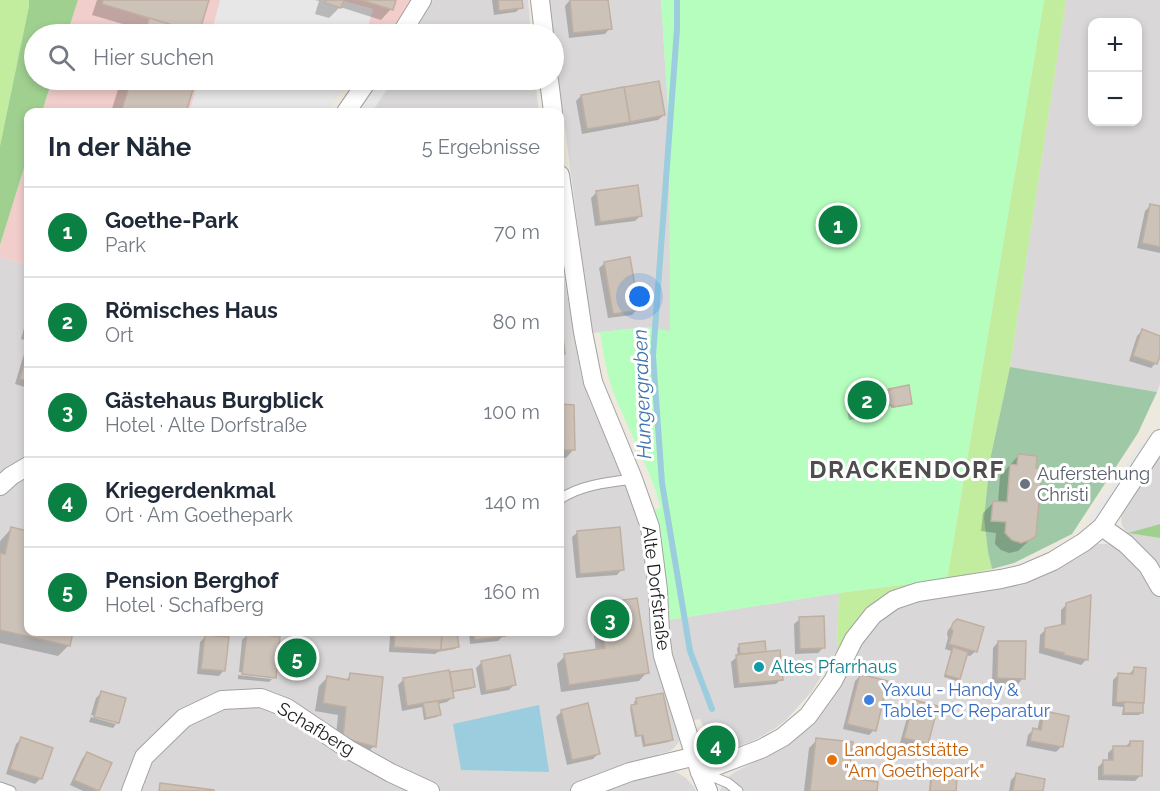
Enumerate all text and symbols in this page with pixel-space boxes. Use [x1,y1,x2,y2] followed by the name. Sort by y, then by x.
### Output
[1088,18,1142,126] map controls
[1088,18,1142,72] button: +
[24,24,564,90] search box
[45,41,78,74] icon: search
[93,44,214,70] text: Hier suchen
[1088,72,1142,126] button: −
[48,132,191,162] text: In der Nähe
[422,135,540,159] text: 5 Ergebnisse
[818,202,858,248] pin: 1
[105,207,238,233] text: Goethe-Park
[63,220,72,244] text: 1
[494,220,540,244] text: 70 m
[105,233,146,257] text: Park
[625,282,654,311] your location
[105,297,278,323] text: Römisches Haus
[62,310,73,334] text: 2
[492,310,540,334] text: 80 m
[105,323,134,347] text: Ort
[628,329,656,459] water label: Hungergraben
[848,378,886,422] pin: 2
[105,387,324,413] text: Gästehaus Burgblick
[62,400,73,424] text: 3
[483,400,540,424] text: 100 m
[105,413,307,437] text: Hotel · Alte Dorfstraße
[809,455,1005,484] district label: DRACKENDORF
[1037,463,1150,505] place label: Auferstehung Christi
[105,477,276,503] text: Kriegerdenkmal
[1018,477,1032,491] marker: Auferstehung Christi
[62,490,73,514] text: 4
[485,490,540,514] text: 140 m
[105,503,293,527] text: Ort · Am Goethepark
[638,525,675,652] street label: Alte Dorfstraße
[105,567,278,593] text: Pension Berghof
[62,580,73,604] text: 5
[484,580,540,604] text: 160 m
[105,593,264,617] text: Hotel · Schafberg
[590,596,630,642] pin: 3
[278,636,316,680] pin: 5
[771,656,897,677] place label: Altes Pfarrhaus
[752,660,766,674] marker: Altes Pfarrhaus
[881,679,1051,721] place label: Yaxuu - Handy & Tablet-PC Reparatur
[862,693,876,707] marker: Yaxuu - Handy & Tablet-PC Reparatur
[274,697,358,760] street label: Schafberg
[696,722,736,768] pin: 4
[844,739,985,781] place label: Landgaststätte "Am Goethepark"
[825,753,839,767] marker: Landgaststätte "Am Goethepark"

